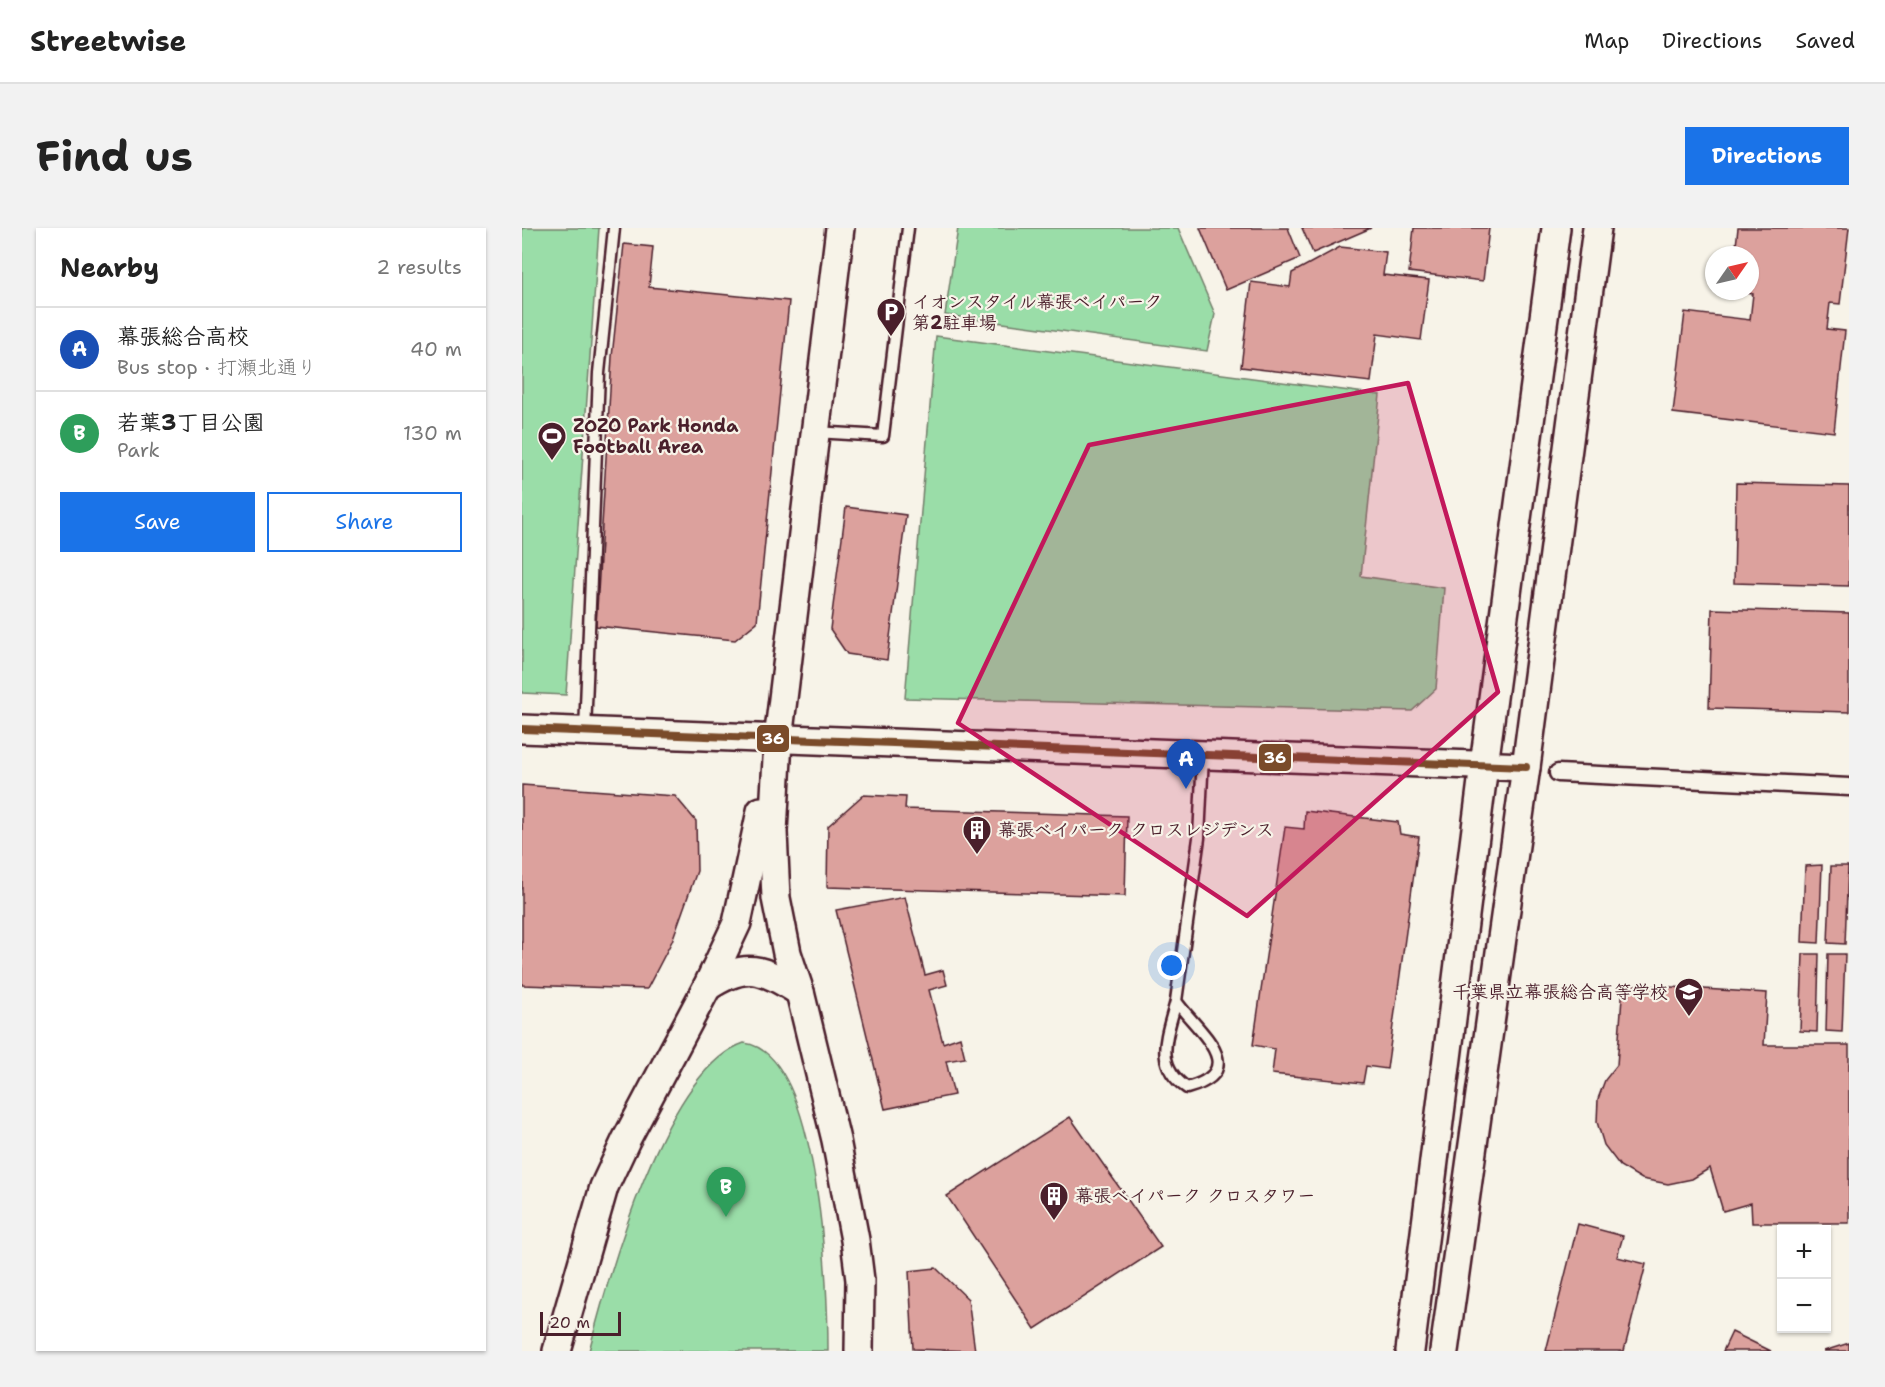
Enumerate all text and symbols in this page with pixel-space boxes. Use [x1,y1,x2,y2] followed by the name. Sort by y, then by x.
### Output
[30,22,186,60] text: Streetwise
[1584,27,1629,55] text: Map
[1662,27,1762,55] text: Directions
[1795,27,1855,55] text: Saved
[1685,127,1849,185] button: Directions
[36,128,193,184] text: Find us
[1705,246,1759,300] north arrow
[60,250,159,285] text: Nearby
[376,254,462,280] text: 2 results
[912,290,1162,335] place label: イオンスタイル幕張ベイパーク 第2駐車場
[875,296,907,338] parking icon: イオンスタイル幕張ベイパーク 第2駐車場
[117,322,249,351] text: 幕張総合高校
[72,336,87,362] text: A
[410,336,462,362] text: 40 m
[117,354,317,380] text: Bus stop · 打瀬北通り
[117,408,264,437] text: 若葉3丁目公園
[573,414,739,459] place label: ZOZO Park Honda Football Area
[73,420,86,446] text: B
[403,420,462,446] text: 130 m
[536,420,568,462] sports icon: ZOZO Park Honda Football Area
[117,437,160,463] text: Park
[60,492,255,552] button: Save
[267,492,462,552] button: Share
[756,724,790,753] line badge: 36
[762,728,784,749] text: 36
[1166,740,1206,789] pin: A
[1258,743,1292,772] line badge: 36
[1264,747,1286,768] text: 36
[961,814,993,856] building icon: 幕張ベイパーク クロスレジデンス
[998,818,1274,842] place label: 幕張ベイパーク クロスレジデンス
[1157,951,1186,980] your location
[1673,976,1705,1018] school or university icon: 千葉県立幕張総合高等学校
[1452,980,1668,1004] place label: 千葉県立幕張総合高等学校
[706,1168,746,1217] pin: B
[1038,1180,1070,1222] building icon: 幕張ベイパーク クロスタワー
[1075,1184,1315,1208] place label: 幕張ベイパーク クロスタワー
[1777,1225,1831,1333] map controls
[1777,1225,1831,1279] button: +
[1777,1279,1831,1333] button: −
[540,1309,621,1336] scale bar
[549,1312,590,1333] text: 20 m

